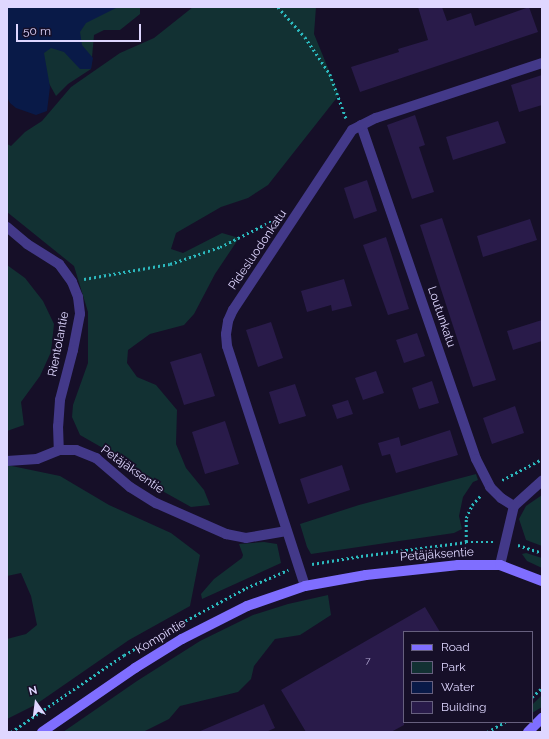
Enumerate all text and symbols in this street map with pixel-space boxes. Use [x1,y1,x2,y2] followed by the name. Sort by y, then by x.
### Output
[18,16,143,42] scale bar
[23,24,51,38] text: 50 m
[226,207,290,293] street label: Pidesluodonkatu
[424,285,458,349] street label: Loutunkatu
[46,310,72,378] street label: Rientolantie
[98,443,166,497] street label: Petäjäksentie
[400,545,474,565] street label: Petäjäksentie
[133,616,189,658] street label: Kompintie
[403,631,533,723] legend
[441,640,470,654] text: Road
[365,655,371,667] house number: 7
[441,660,466,674] text: Park
[441,680,475,694] text: Water
[16,683,56,723] north arrow
[27,684,39,698] text: N
[441,700,487,714] text: Building

